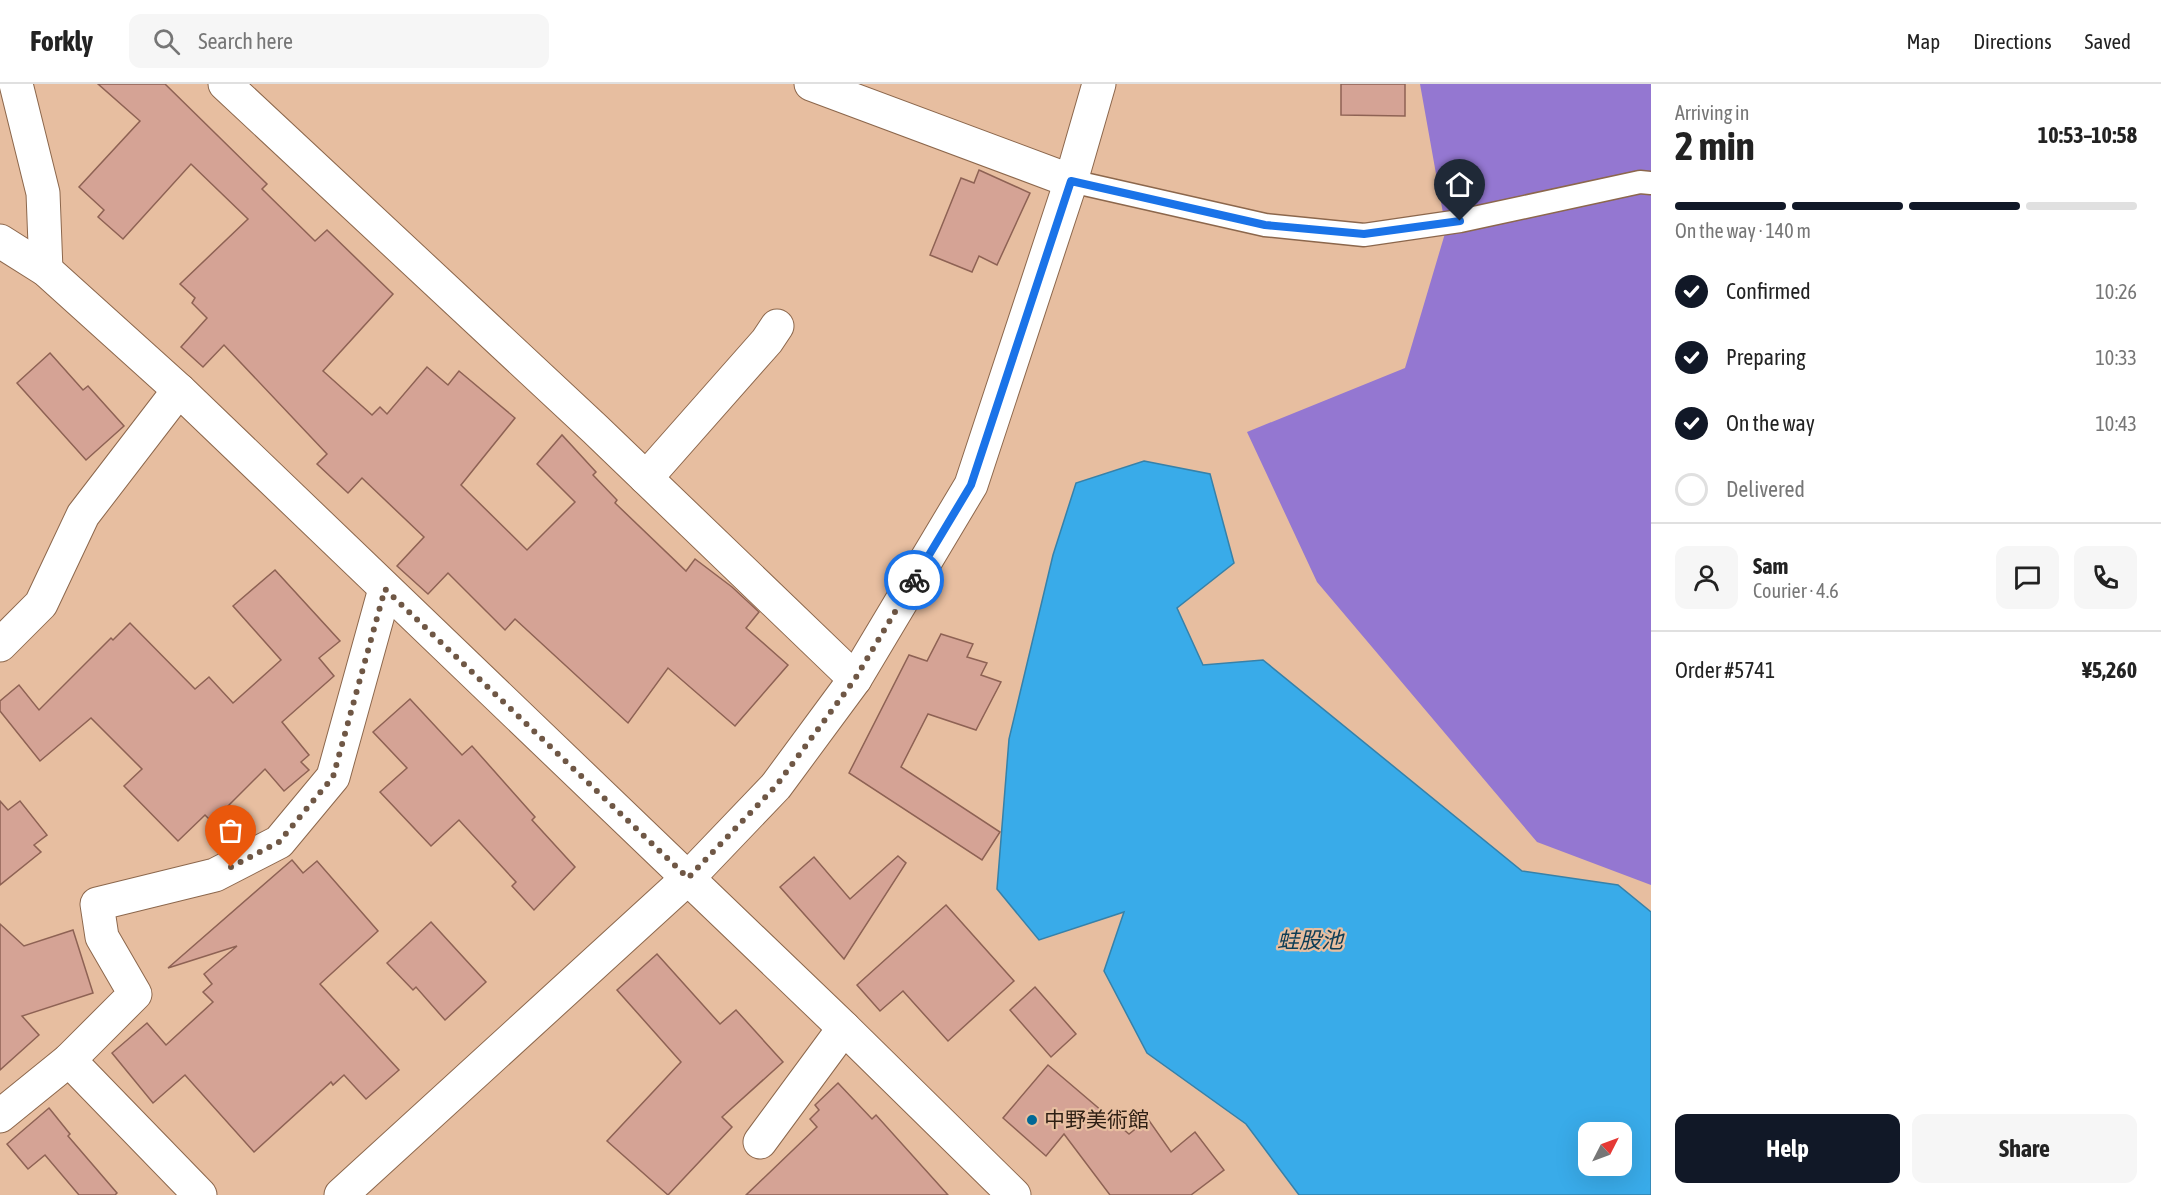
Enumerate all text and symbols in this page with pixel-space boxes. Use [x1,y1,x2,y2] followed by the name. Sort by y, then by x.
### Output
[129,14,549,68] search box
[30,25,93,57] text: Forkly
[150,25,183,58] icon: search
[198,28,293,54] text: Search here
[1906,29,1940,53] text: Map
[1973,29,2052,53] text: Directions
[2085,29,2131,53] text: Saved
[1675,101,1749,124] text: Arriving in
[2038,122,2137,148] text: 10:53–10:58
[1675,124,1755,168] text: 2 min
[1434,159,1485,221] pin
[1443,168,1476,201] icon: home
[1675,219,1811,242] text: On the way · 140 m
[1675,275,1708,308] icon: check
[1726,278,1811,304] text: Confirmed
[2095,280,2137,303] text: 10:26
[1675,341,1708,374] icon: check
[1726,344,1806,370] text: Preparing
[2095,346,2137,369] text: 10:33
[1675,407,1708,440] icon: check
[1726,410,1815,436] text: On the way
[2095,412,2137,435] text: 10:43
[1726,476,1805,502] text: Delivered
[1675,546,1738,609] button: person
[1996,546,2059,609] button: chat
[2074,546,2137,609] button: phone
[884,550,944,610] courier
[1753,553,1788,579] text: Sam
[898,564,931,597] icon: bike
[1753,579,1839,602] text: Courier · 4.6
[1675,657,1775,683] text: Order #5741
[2082,657,2137,683] text: ¥5,260
[205,805,256,867] pin
[214,814,247,847] icon: bag
[1277,927,1345,953] water label: 蛙股池
[1044,1107,1149,1131] place label: 中野美術館
[1025,1113,1039,1127] marker: 中野美術館
[1675,1114,1900,1183] button: Help
[1912,1114,2137,1183] button: Share
[1578,1122,1632,1176] north arrow
[1578,1122,1632,1176] map controls

